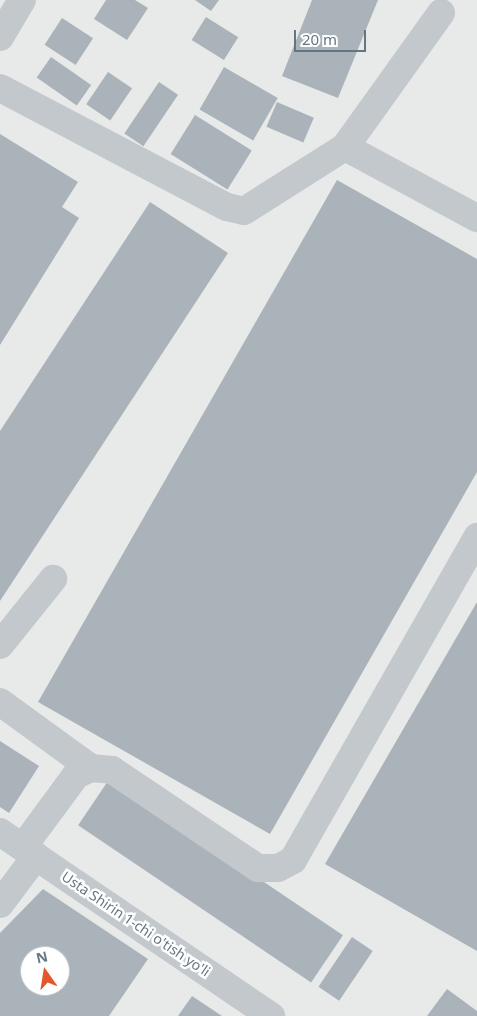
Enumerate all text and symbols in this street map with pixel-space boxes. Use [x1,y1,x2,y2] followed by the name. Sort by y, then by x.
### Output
[297,20,370,52] scale bar
[302,29,337,49] text: 20 m
[59,868,213,980] street label: Usta Shirin 1-chi o'tish yo'li
[20,946,70,996] north arrow
[34,946,49,967] text: N

